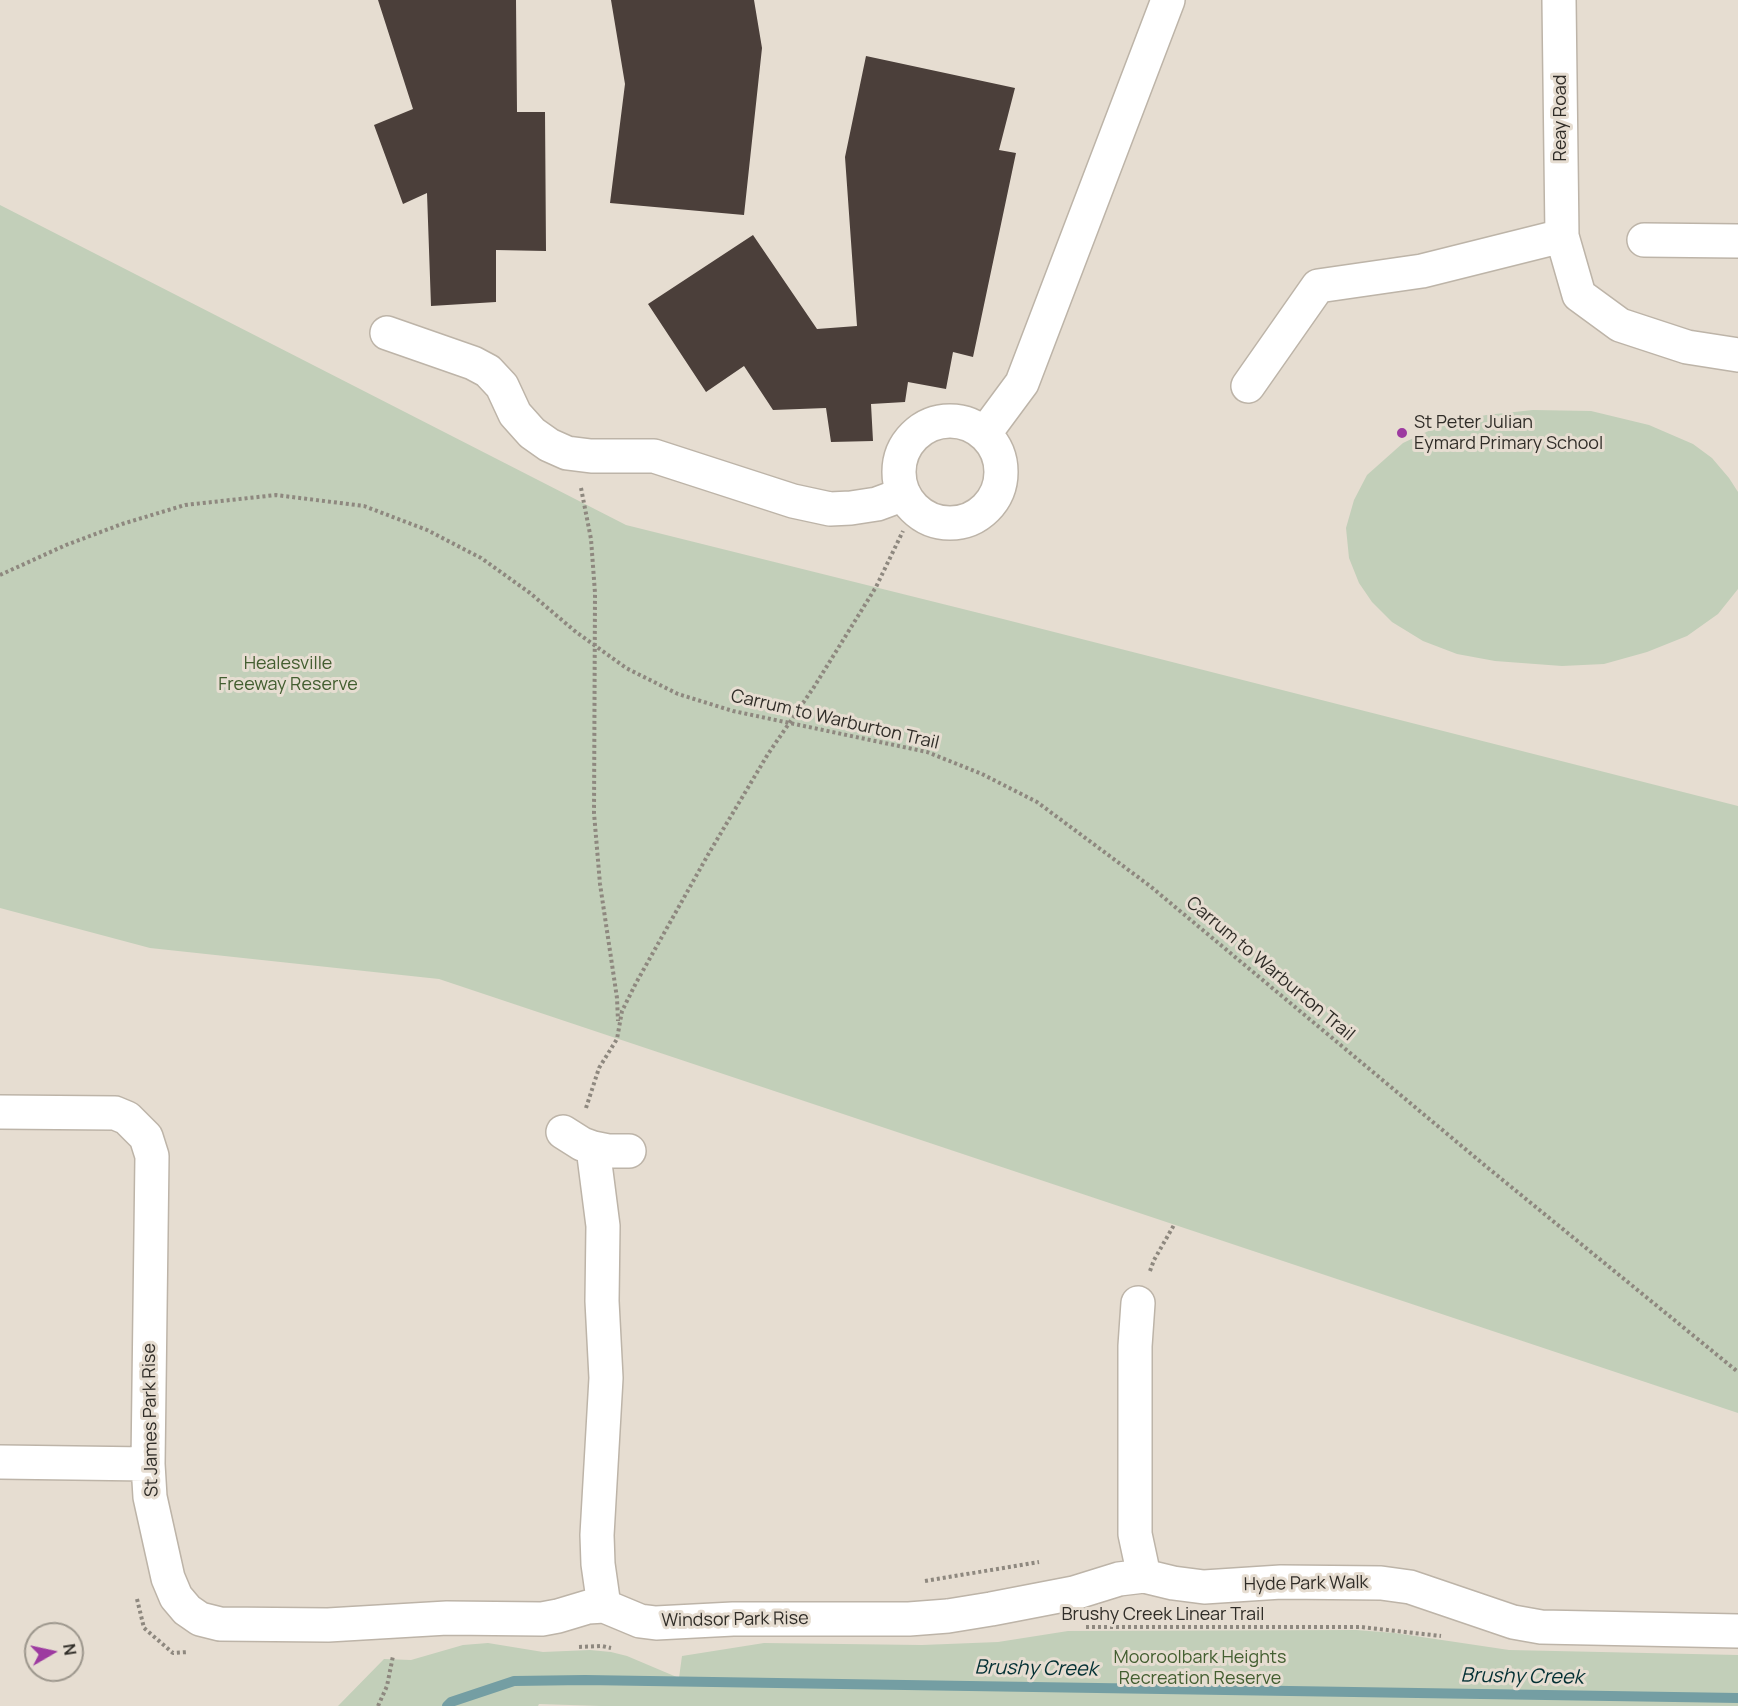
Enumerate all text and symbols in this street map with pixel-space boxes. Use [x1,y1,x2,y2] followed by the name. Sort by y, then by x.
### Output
[1550,75,1572,161] street label: Reay Road
[1414,412,1603,454] place label: St Peter Julian Eymard Primary School
[1395,426,1409,440] marker: St Peter Julian Eymard Primary School
[218,653,358,696] park label: Healesville Freeway Reserve
[729,686,941,754] street label: Carrum to Warburton Trail
[1181,892,1359,1046] street label: Carrum to Warburton Trail
[139,1343,163,1497] street label: St James Park Rise
[1243,1572,1369,1596] street label: Hyde Park Walk
[1061,1604,1265,1626] street label: Brushy Creek Linear Trail
[661,1608,809,1632] street label: Windsor Park Rise
[24,1622,84,1682] north arrow
[58,1642,82,1657] text: N
[1114,1647,1286,1690] park label: Mooroolbark Heights Recreation Reserve
[974,1656,1098,1682] water label: Brushy Creek
[1460,1664,1584,1690] water label: Brushy Creek

